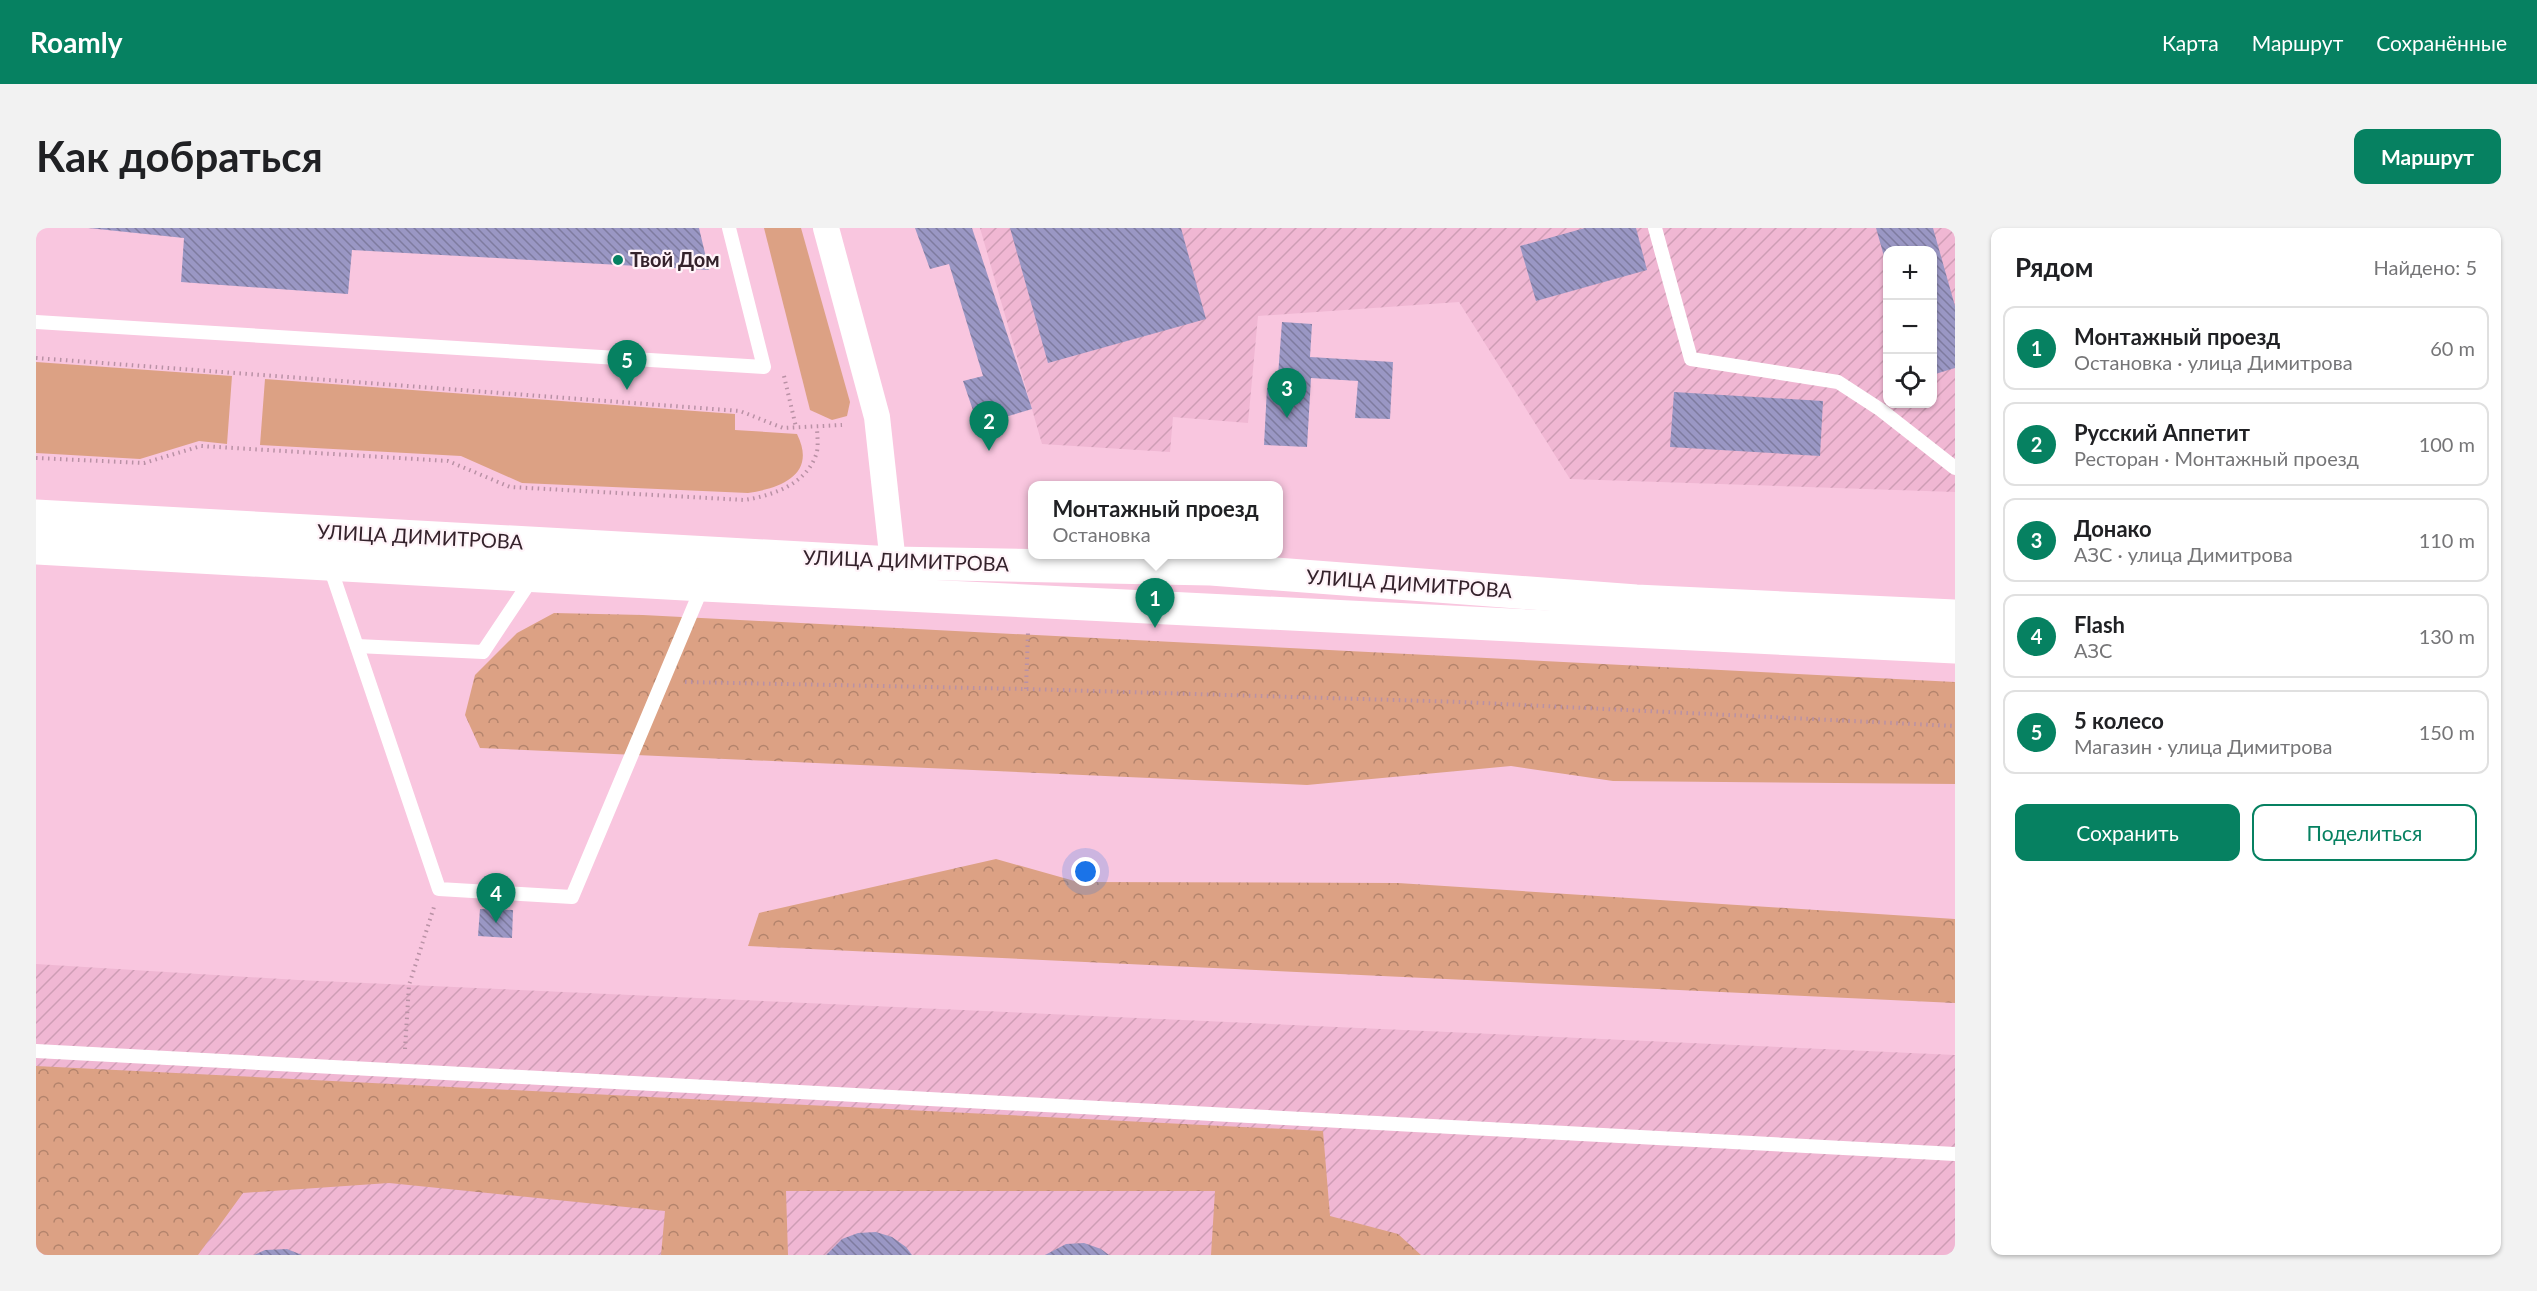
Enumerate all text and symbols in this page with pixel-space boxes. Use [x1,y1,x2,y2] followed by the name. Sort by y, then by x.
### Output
[30,25,123,59] text: Roamly
[2162,30,2219,55] text: Карта
[2252,30,2343,55] text: Маршрут
[2376,30,2507,55] text: Сохранённые
[2354,129,2501,184] button: Маршрут
[36,131,323,181] text: Как добраться
[1883,246,1937,408] map controls
[1883,246,1937,300] button: +
[630,247,720,271] place label: Твой Дом
[2015,251,2093,283] text: Рядом
[611,253,625,267] marker: Твой Дом
[2374,255,2477,279] text: Найдено: 5
[1883,300,1937,354] button: −
[2074,323,2280,350] text: Монтажный проезд
[2031,336,2042,360] text: 1
[2430,336,2475,360] text: 60 m
[608,340,646,390] pin: 5
[2074,350,2353,374] text: Остановка · улица Димитрова
[1883,354,1937,408] button: locate
[1268,368,1306,418] pin: 3
[970,402,1008,451] pin: 2
[2074,419,2250,446] text: Русский Аппетит
[2031,432,2042,456] text: 2
[2419,432,2475,456] text: 100 m
[2074,446,2359,470] text: Ресторан · Монтажный проезд
[1028,481,1283,559] popup
[1052,495,1259,522] text: Монтажный проезд
[2074,515,2152,542] text: Донако
[316,519,524,553] street label: УЛИЦА ДИМИТРОВА
[1052,522,1151,546] text: Остановка
[2031,528,2042,552] text: 3
[2419,528,2475,552] text: 110 m
[2074,542,2293,566] text: АЗС · улица Димитрова
[803,544,1010,576] street label: УЛИЦА ДИМИТРОВА
[1305,564,1513,602] street label: УЛИЦА ДИМИТРОВА
[1136,578,1174,628] pin: 1
[2074,611,2125,638] text: Flash
[2031,624,2042,648] text: 4
[2419,624,2475,648] text: 130 m
[2074,638,2112,662] text: АЗС
[2074,707,2164,734] text: 5 колесо
[2031,720,2042,744] text: 5
[2419,720,2475,744] text: 150 m
[2074,734,2332,758] text: Магазин · улица Димитрова
[2015,804,2240,861] button: Сохранить
[2252,804,2477,861] button: Поделиться
[1071,857,1100,886] your location
[476,874,516,923] pin: 4

